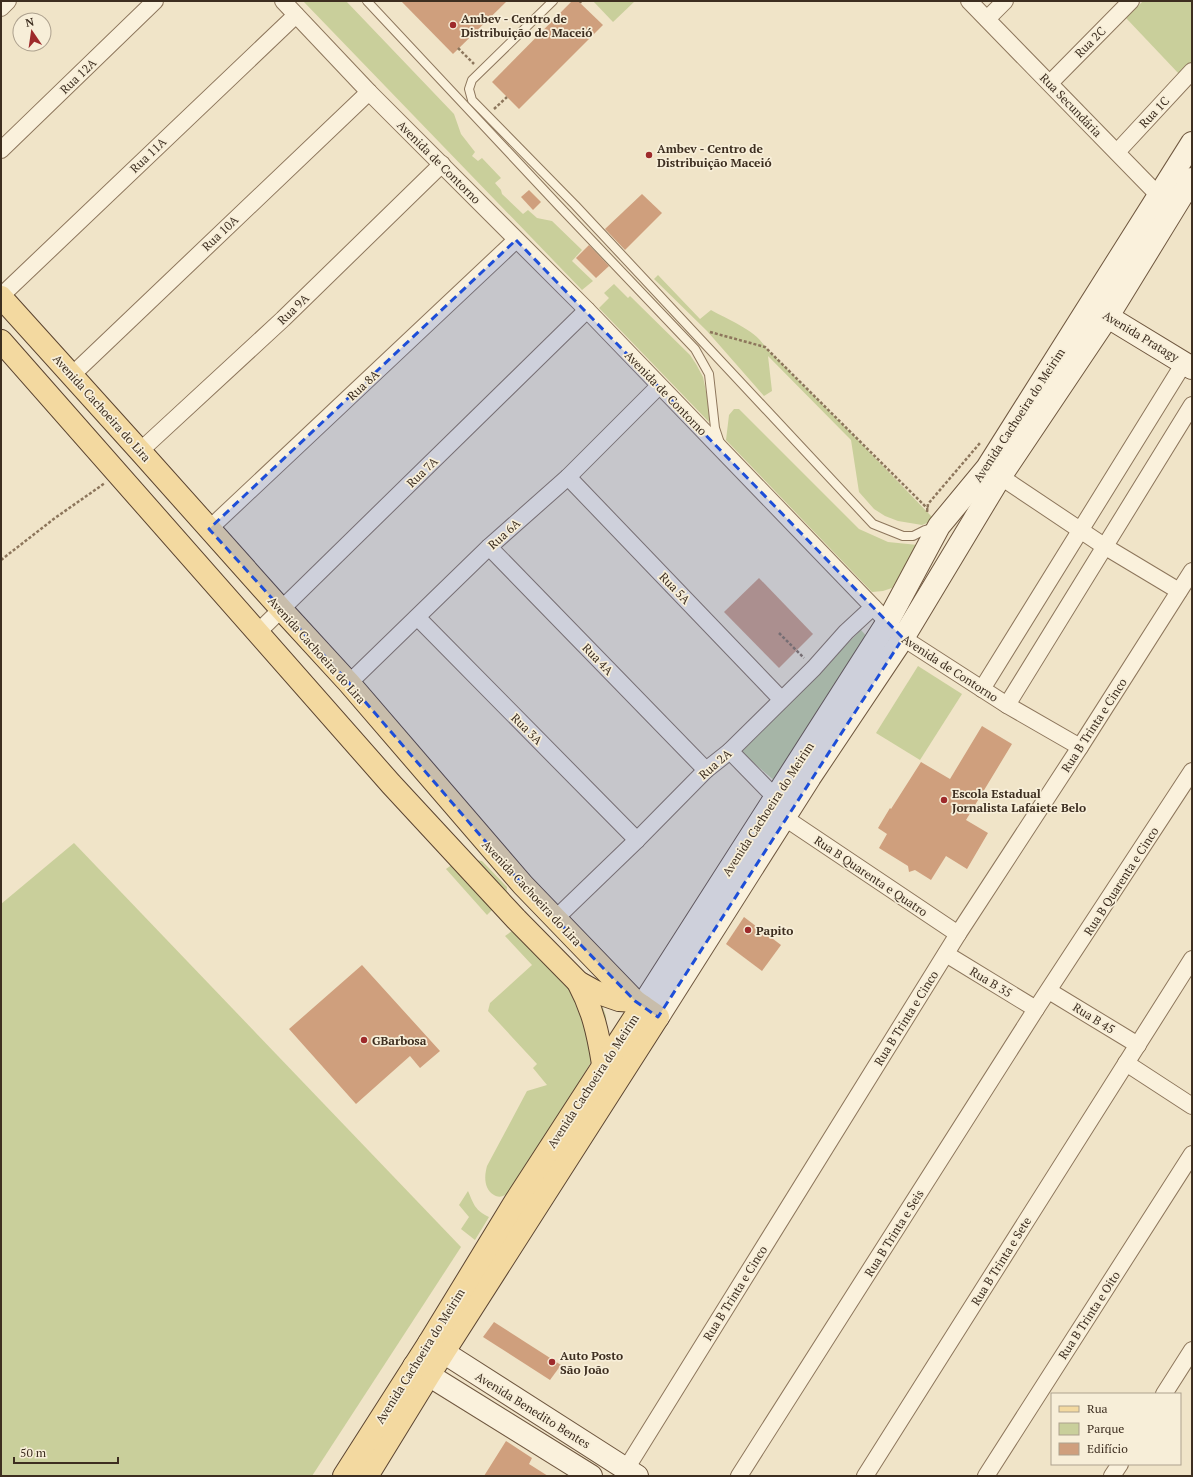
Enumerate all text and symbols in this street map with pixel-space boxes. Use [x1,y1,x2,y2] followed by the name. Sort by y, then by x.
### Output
[461,11,592,40] place label: Ambev - Centro de Distribuição de Maceió
[12,12,52,52] north arrow
[24,14,36,30] text: N
[448,20,458,30] marker: Ambev - Centro de Distribuição de Maceió
[1071,23,1109,61] street label: Rua 2C
[57,55,100,97] street label: Rua 12A
[1037,70,1105,140] street label: Rua Secundária
[1136,93,1173,131] street label: Rua 1C
[394,117,484,207] street label: Avenida de Contorno
[127,134,170,176] street label: Rua 11A
[657,141,772,170] place label: Ambev - Centro de Distribuição Maceió
[644,150,654,160] marker: Ambev - Centro de Distribuição Maceió
[199,212,242,254] street label: Rua 10A
[274,290,312,328] street label: Rua 9A
[1100,307,1183,365] street label: Avenida Pratagy
[970,345,1068,485] street label: Avenida Cachoeira do Meirim
[622,348,711,439] street label: Avenida de Contorno
[50,351,154,465] street label: Avenida Cachoeira do Lira
[344,366,383,403] street label: Rua 8A
[403,453,441,490] street label: Rua 7A
[485,515,524,552] street label: Rua 6A
[656,569,694,607] street label: Rua 5A
[265,593,369,707] street label: Avenida Cachoeira do Lira
[899,631,1001,705] street label: Avenida de Contorno
[579,640,617,678] street label: Rua 4A
[1058,675,1130,775] street label: Rua B Trinta e Cinco
[508,710,546,748] street label: Rua 3A
[719,739,817,879] street label: Avenida Cachoeira do Meirim
[696,745,735,782] street label: Rua 2A
[952,786,1086,815] place label: Escola Estadual Jornalista Lafaiete Belo
[939,795,949,805] marker: Escola Estadual Jornalista Lafaiete Belo
[1080,824,1162,938] street label: Rua B Quarenta e Cinco
[812,833,931,920] street label: Rua B Quarenta e Quatro
[479,837,585,949] street label: Avenida Cachoeira do Lira
[756,923,794,938] place label: Papito
[743,925,753,935] marker: Papito
[967,964,1015,1000] street label: Rua B 35
[871,967,941,1068] street label: Rua B Trinta e Cinco
[1070,999,1118,1037] street label: Rua B 45
[544,1011,642,1151] street label: Avenida Cachoeira do Meirim
[372,1033,427,1048] place label: GBarbosa
[359,1035,369,1045] marker: GBarbosa
[861,1187,927,1279] street label: Rua B Trinta e Seis
[968,1214,1034,1308] street label: Rua B Trinta e Sete
[700,1242,770,1343] street label: Rua B Trinta e Cinco
[1055,1268,1123,1362] street label: Rua B Trinta e Oito
[372,1285,468,1426] street label: Avenida Cachoeira do Meirim
[560,1348,623,1377] place label: Auto Posto São João
[547,1357,557,1367] marker: Auto Posto São João
[473,1368,593,1452] street label: Avenida Benedito Bentes
[1051,1393,1181,1465] legend
[1087,1401,1108,1416] text: Rua
[1087,1421,1124,1436] text: Parque
[14,1439,118,1465] scale bar
[1087,1441,1128,1456] text: Edifício
[20,1445,47,1460] text: 50 m

